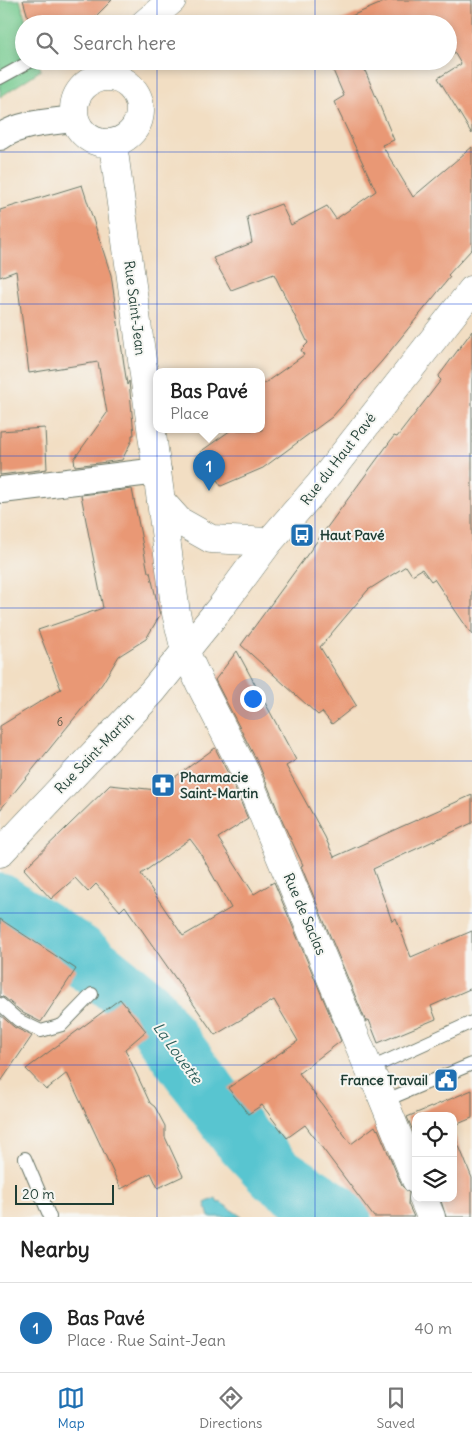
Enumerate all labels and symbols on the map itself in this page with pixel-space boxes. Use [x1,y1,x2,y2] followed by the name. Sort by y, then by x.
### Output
[120,260,150,356] street label: Rue Saint-Jean
[296,409,380,509] street label: Rue du Haut Pavé
[193,450,225,491] pin: 1
[289,522,315,548] bus stop icon: Haut Pavé
[320,526,385,544] place label: Haut Pavé
[240,686,266,712] your location
[51,709,137,797] street label: Rue Saint-Martin
[57,715,63,729] house number: 6
[180,768,258,802] place label: Pharmacie Saint-Martin
[150,772,176,798] pharmacy icon: Pharmacie Saint-Martin
[280,870,330,958] street label: Rue de Saclas
[149,1019,207,1088] water label: La Louette
[433,1067,459,1093] public building icon: France Travail
[340,1071,428,1089] place label: France Travail
[15,1182,114,1205] scale bar

